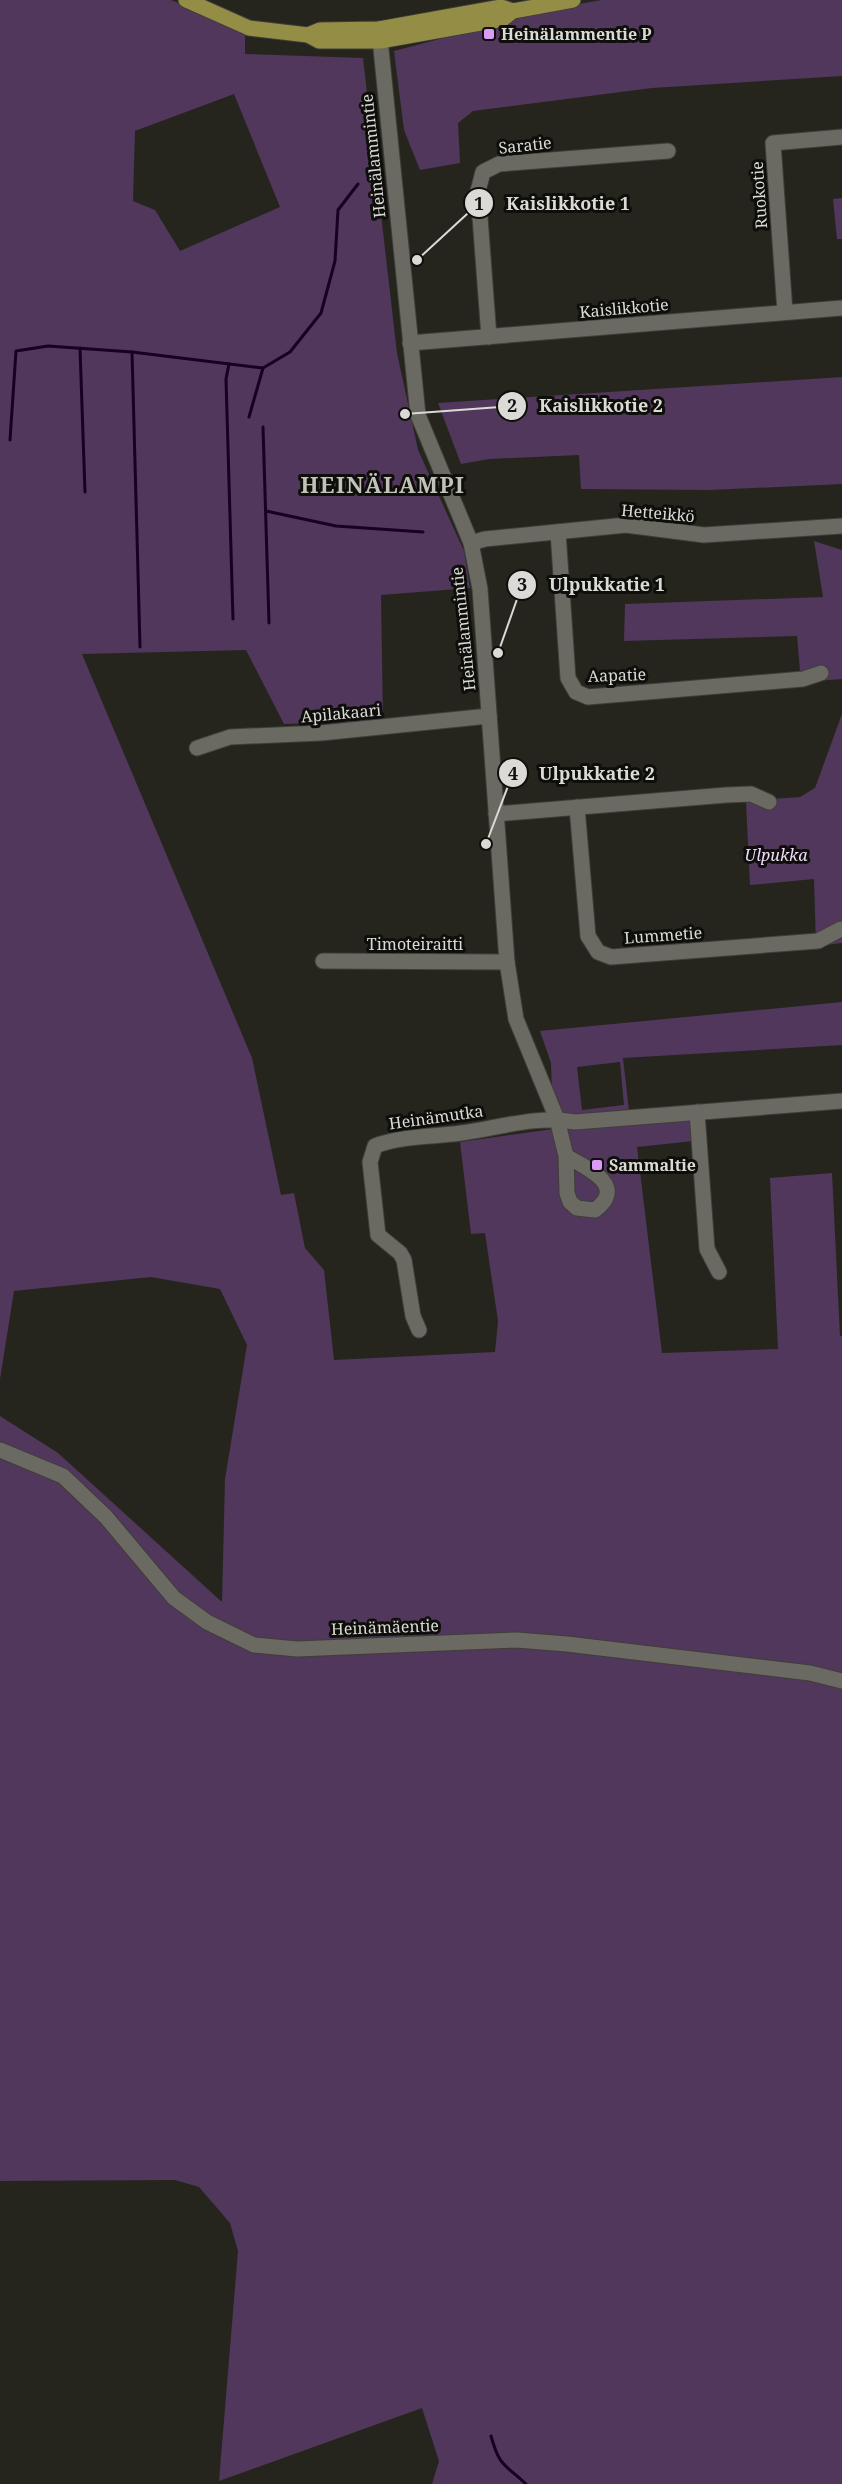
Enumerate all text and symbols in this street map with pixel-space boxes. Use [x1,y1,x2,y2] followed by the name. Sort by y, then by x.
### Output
[501,23,651,45] place label: Heinälammentie P
[482,27,496,41] marker: Heinälammentie P
[356,93,390,219] street label: Heinälammintie
[497,131,553,159] street label: Saratie
[746,161,772,229] street label: Ruokotie
[464,185,642,221] callout: Kaislikkotie 1
[474,191,484,215] text: 1
[506,191,630,215] text: Kaislikkotie 1
[578,293,670,323] street label: Kaislikkotie
[497,388,675,424] callout: Kaislikkotie 2
[507,393,517,417] text: 2
[539,393,663,417] text: Kaislikkotie 2
[301,469,465,499] district label: HEINÄLAMPI
[620,499,696,527] street label: Hetteikkö
[446,566,480,692] street label: Heinälammintie
[507,567,677,603] callout: Ulpukkatie 1
[517,572,527,596] text: 3
[549,572,665,596] text: Ulpukkatie 1
[587,663,647,687] street label: Aapatie
[300,699,382,727] street label: Apilakaari
[498,755,667,791] callout: Ulpukkatie 2
[508,761,518,785] text: 4
[539,761,655,785] text: Ulpukkatie 2
[745,844,808,866] park label: Ulpukka
[623,921,703,949] street label: Lummetie
[367,933,463,955] street label: Timoteiraitti
[387,1099,485,1135] street label: Heinämutka
[609,1154,696,1176] place label: Sammaltie
[590,1158,604,1172] marker: Sammaltie
[331,1614,439,1640] street label: Heinämäentie

